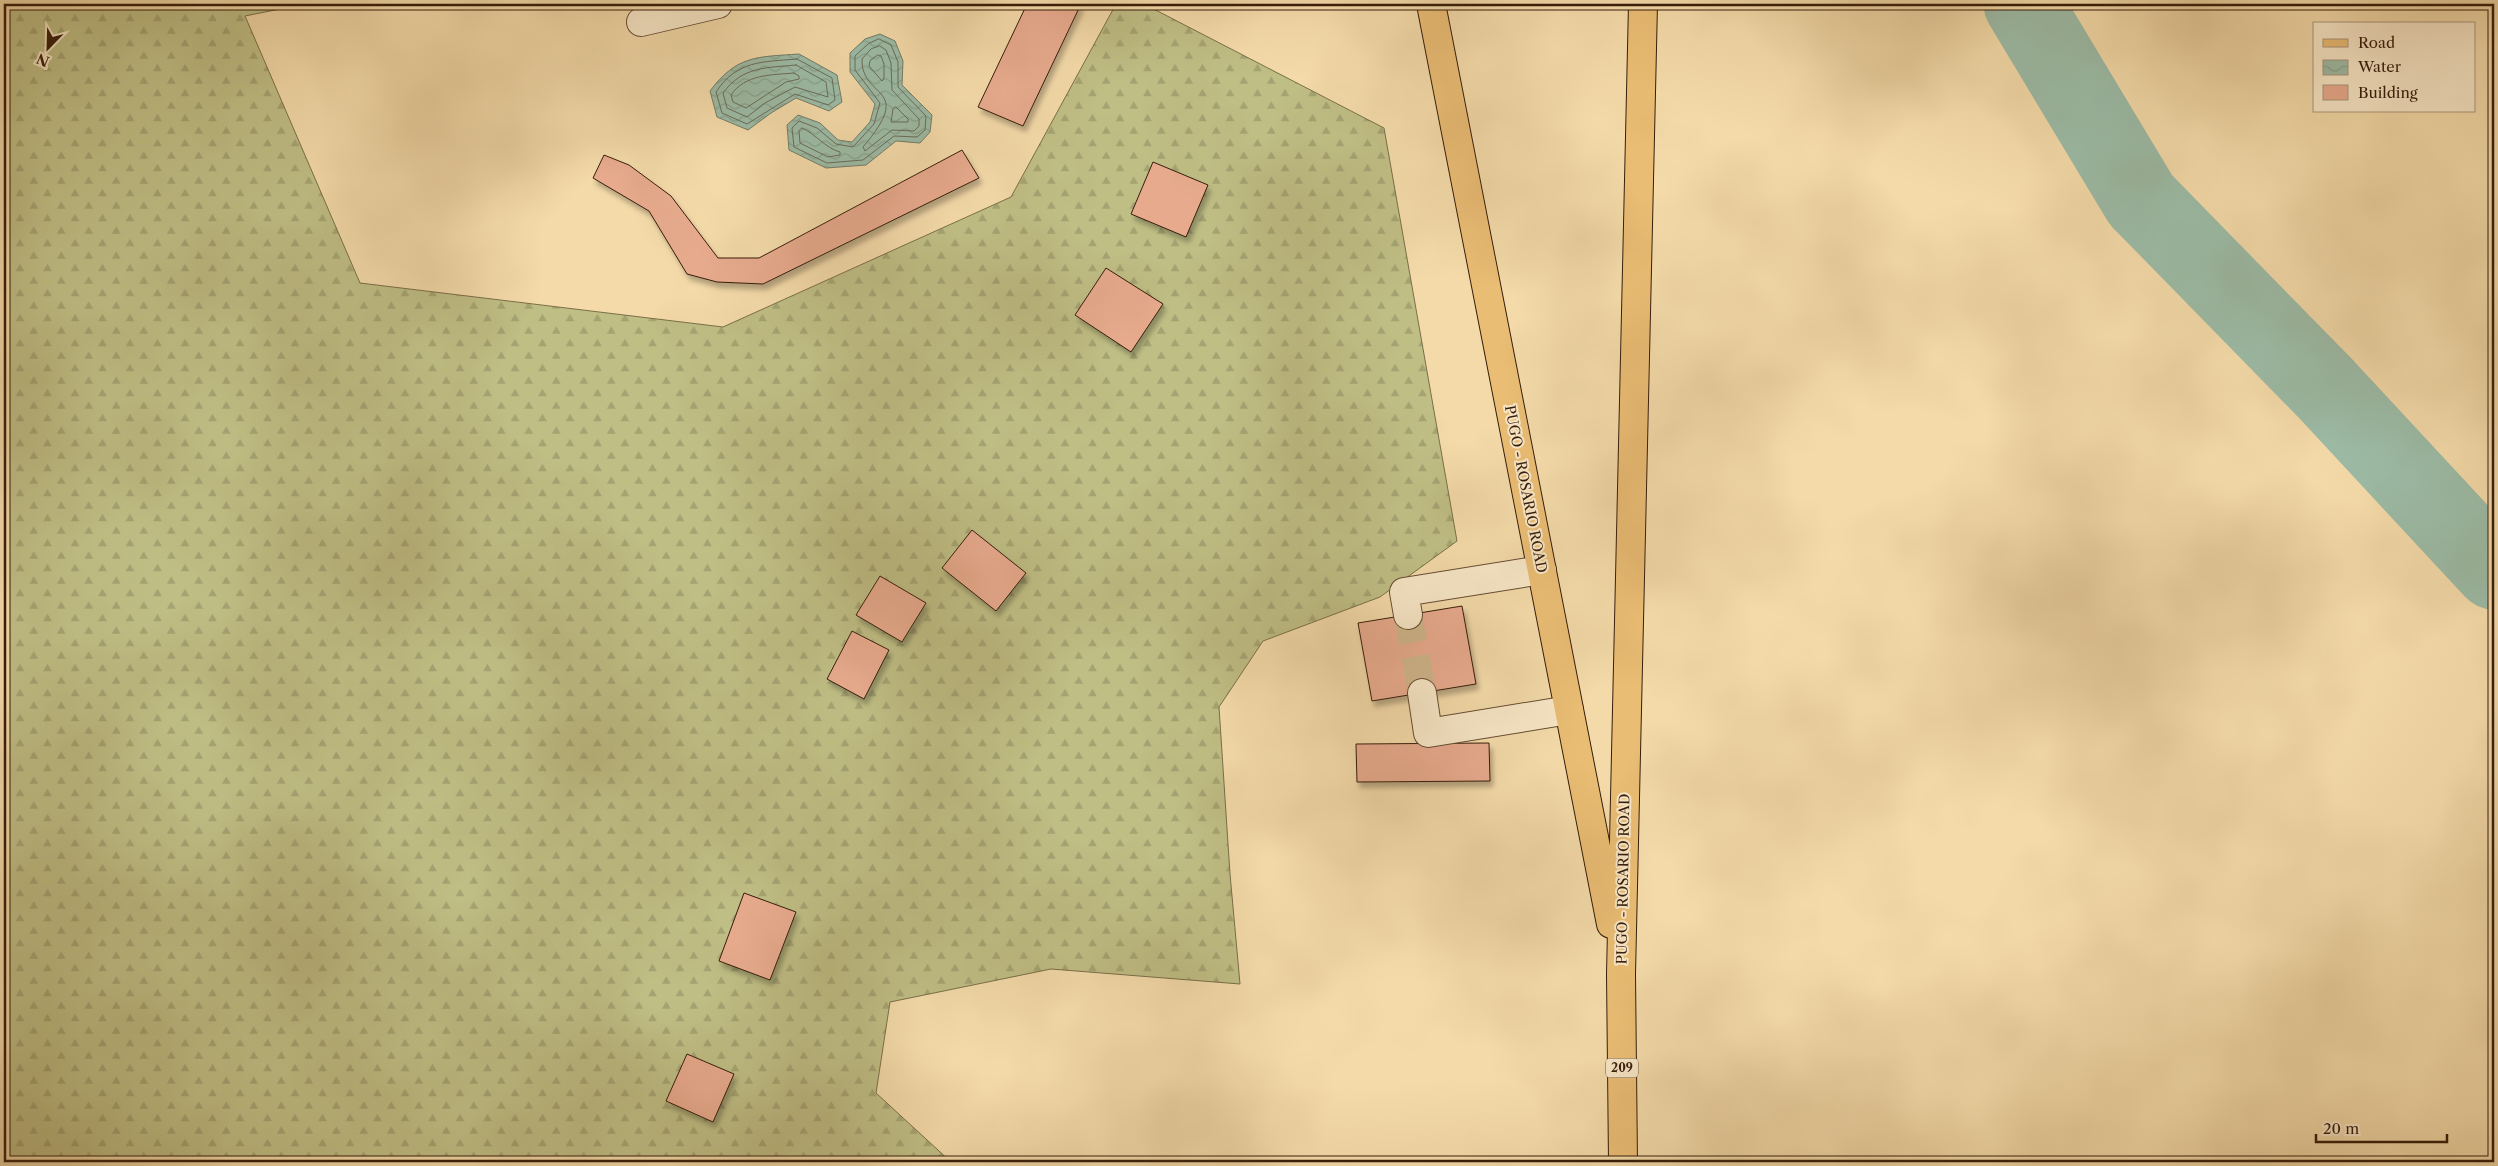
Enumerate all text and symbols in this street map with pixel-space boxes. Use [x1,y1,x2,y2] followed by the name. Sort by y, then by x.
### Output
[22,22,72,72] north arrow
[2313,22,2476,112] legend
[2358,33,2395,52] text: Road
[34,49,52,71] text: N
[2357,57,2402,76] text: Water
[2358,83,2418,102] text: Building
[1501,404,1551,574] street label: PUGO - ROSARIO ROAD
[1613,794,1633,964] street label: PUGO - ROSARIO ROAD
[1606,1058,1638,1078] road number: 209
[2316,1111,2447,1143] scale bar
[2323,1119,2359,1138] text: 20 m

